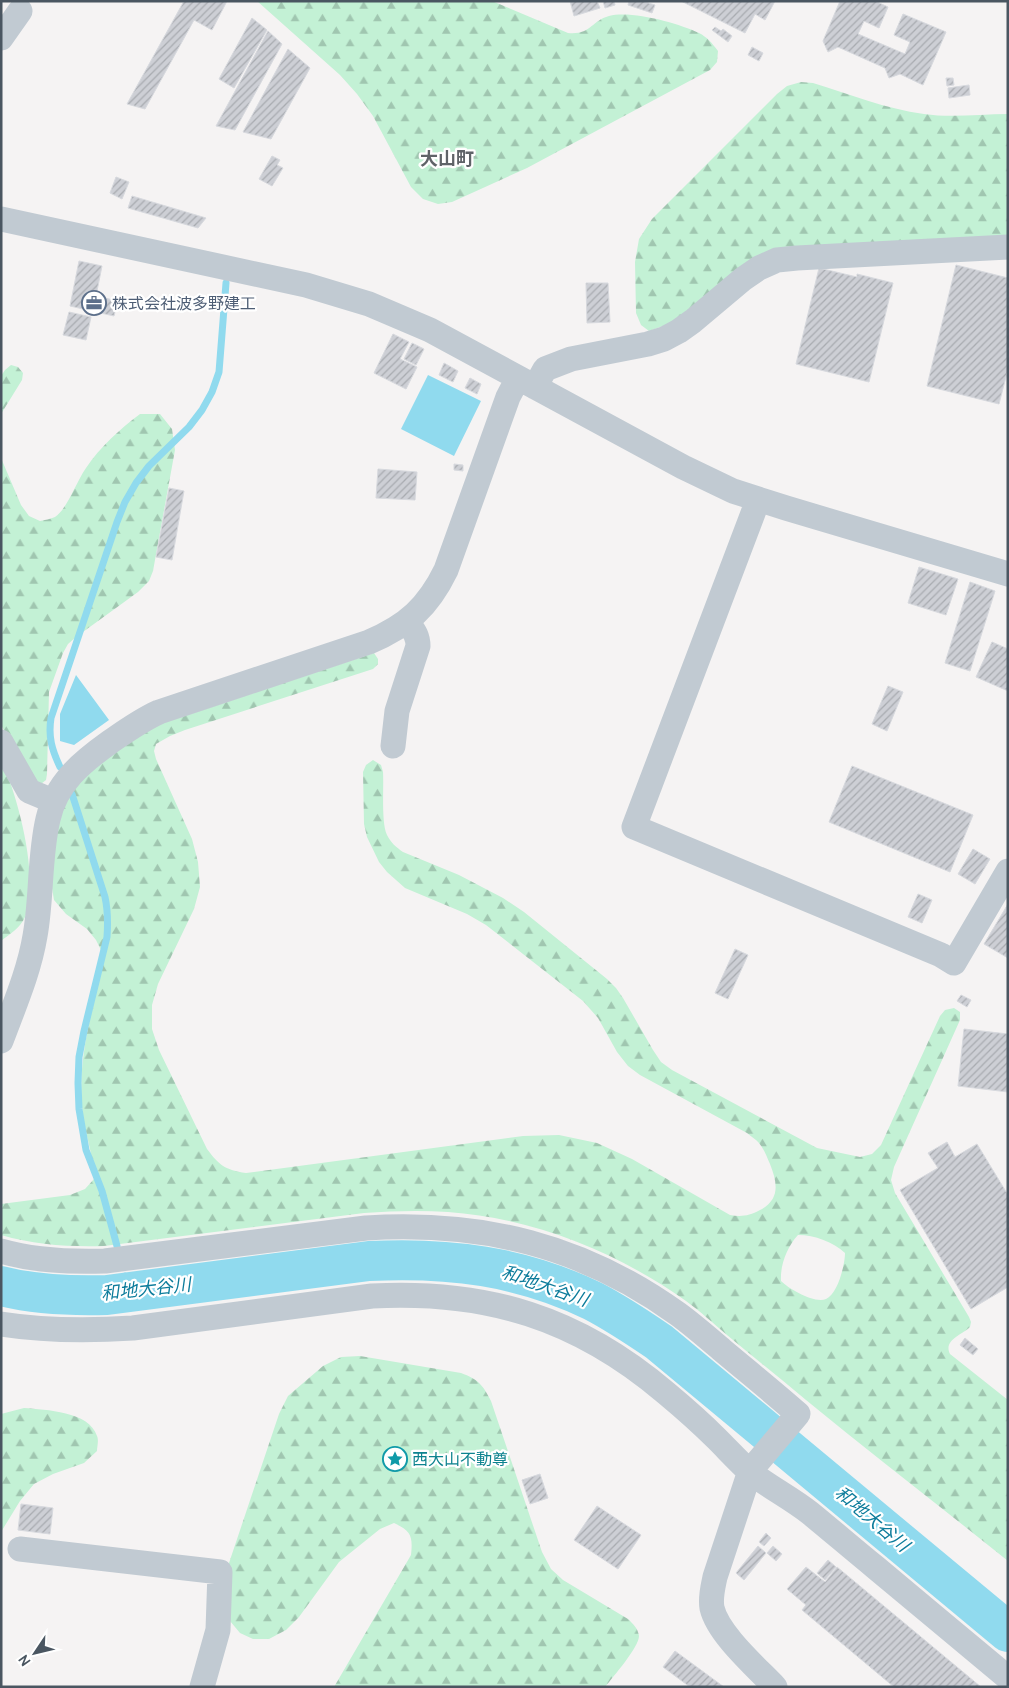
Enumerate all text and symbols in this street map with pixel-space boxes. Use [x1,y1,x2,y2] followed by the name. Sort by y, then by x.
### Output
[420,148,474,170] district label: 大山町
[81,290,107,316] office icon: 株式会社波多野建工
[112,294,256,313] place label: 株式会社波多野建工
[499,1261,593,1312] water label: 和地大谷川
[100,1273,194,1305] water label: 和地大谷川
[382,1446,408,1472] place icon: 西大山不動尊
[412,1450,508,1469] place label: 西大山不動尊
[830,1482,915,1558] water label: 和地大谷川
[10,1628,60,1678] north arrow
[14,1651,35,1670] text: N

